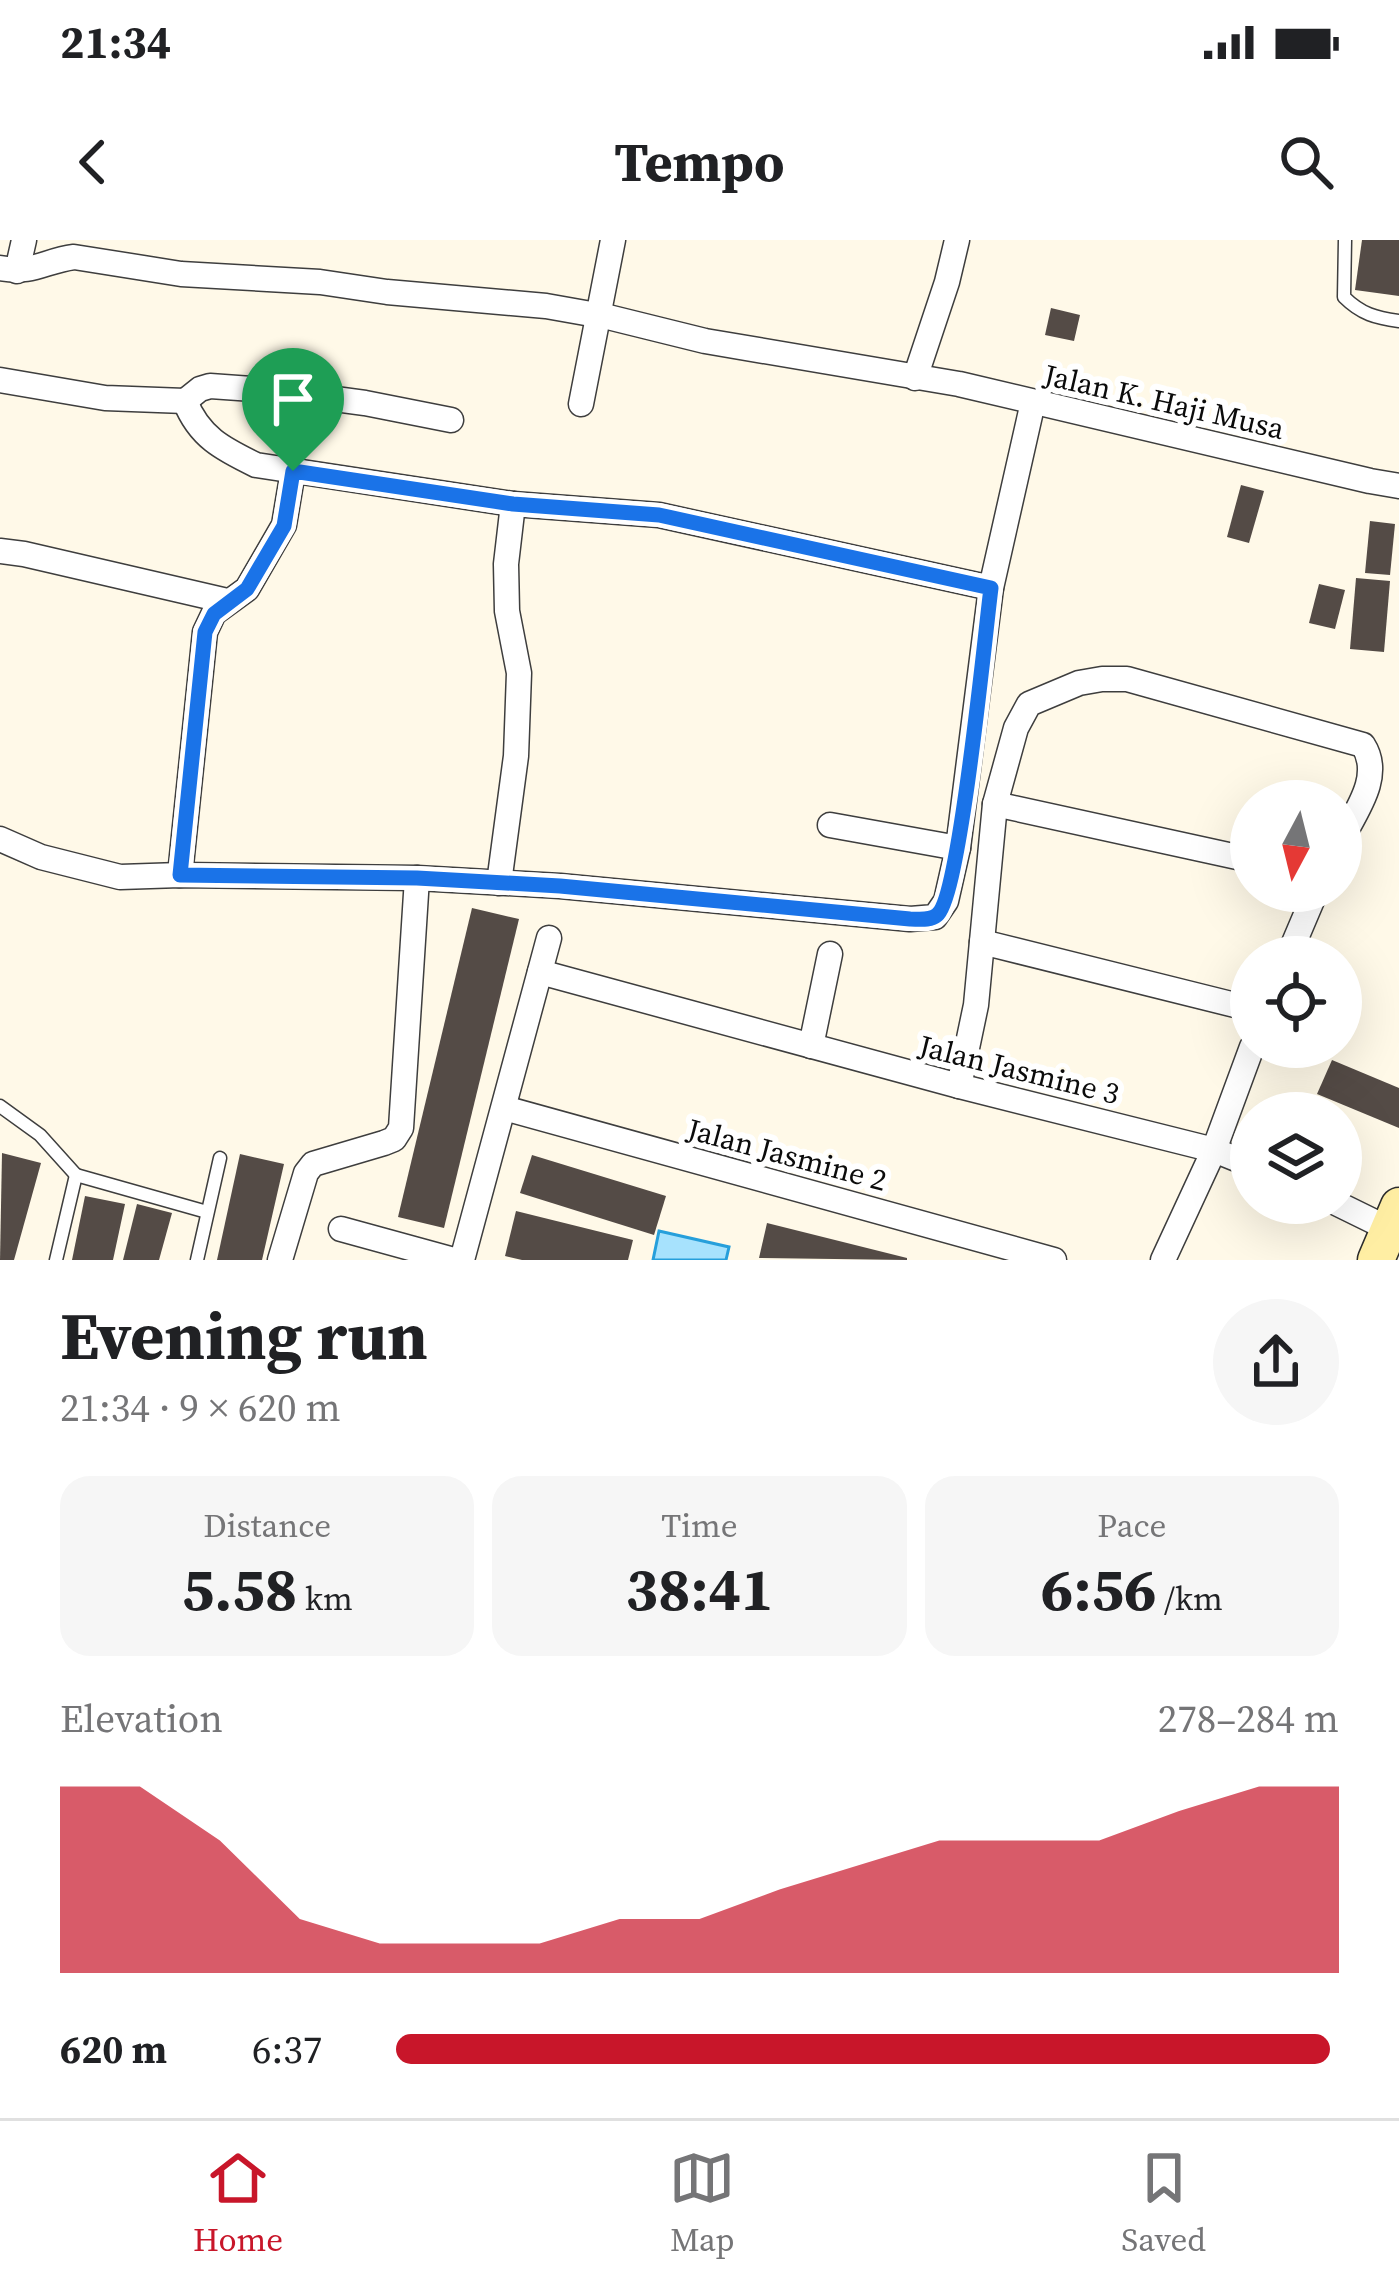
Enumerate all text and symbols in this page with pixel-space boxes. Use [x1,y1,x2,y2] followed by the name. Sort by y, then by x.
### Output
[60,11,171,73] text: 21:34
[614,125,785,199] text: Tempo
[60,129,126,195] icon: back
[1273,129,1339,195] icon: search
[242,348,344,471] pin
[1039,354,1289,449] street label: Jalan K. Haji Musa
[260,366,326,432] icon: arrive
[1230,780,1362,912] north arrow
[1230,780,1362,1224] map controls
[1230,936,1362,1068] button: locate
[914,1025,1123,1114] street label: Jalan Jasmine 3
[1230,1092,1362,1224] button: layers
[682,1108,891,1201] street label: Jalan Jasmine 2
[60,1291,428,1381] text: Evening run
[1213,1299,1339,1425] button: share
[60,1381,341,1434] text: 21:34 · 9 × 620 m
[203,1503,331,1548] text: Distance
[661,1503,738,1548] text: Time
[1097,1503,1166,1548] text: Pace
[182,1548,297,1630] text: 5.58
[625,1548,774,1630] text: 38:41
[1041,1548,1156,1630] text: 6:56
[297,1576,353,1621] text: km
[1156,1576,1223,1621] text: /km
[60,1692,223,1745] text: Elevation
[1158,1692,1339,1745] text: 278–284 m
[60,2023,167,2076] text: 620 m
[252,2023,322,2076] text: 6:37
[193,2145,283,2262] tab: Home
[669,2145,735,2262] tab: Map
[1121,2145,1206,2262] tab: Saved

